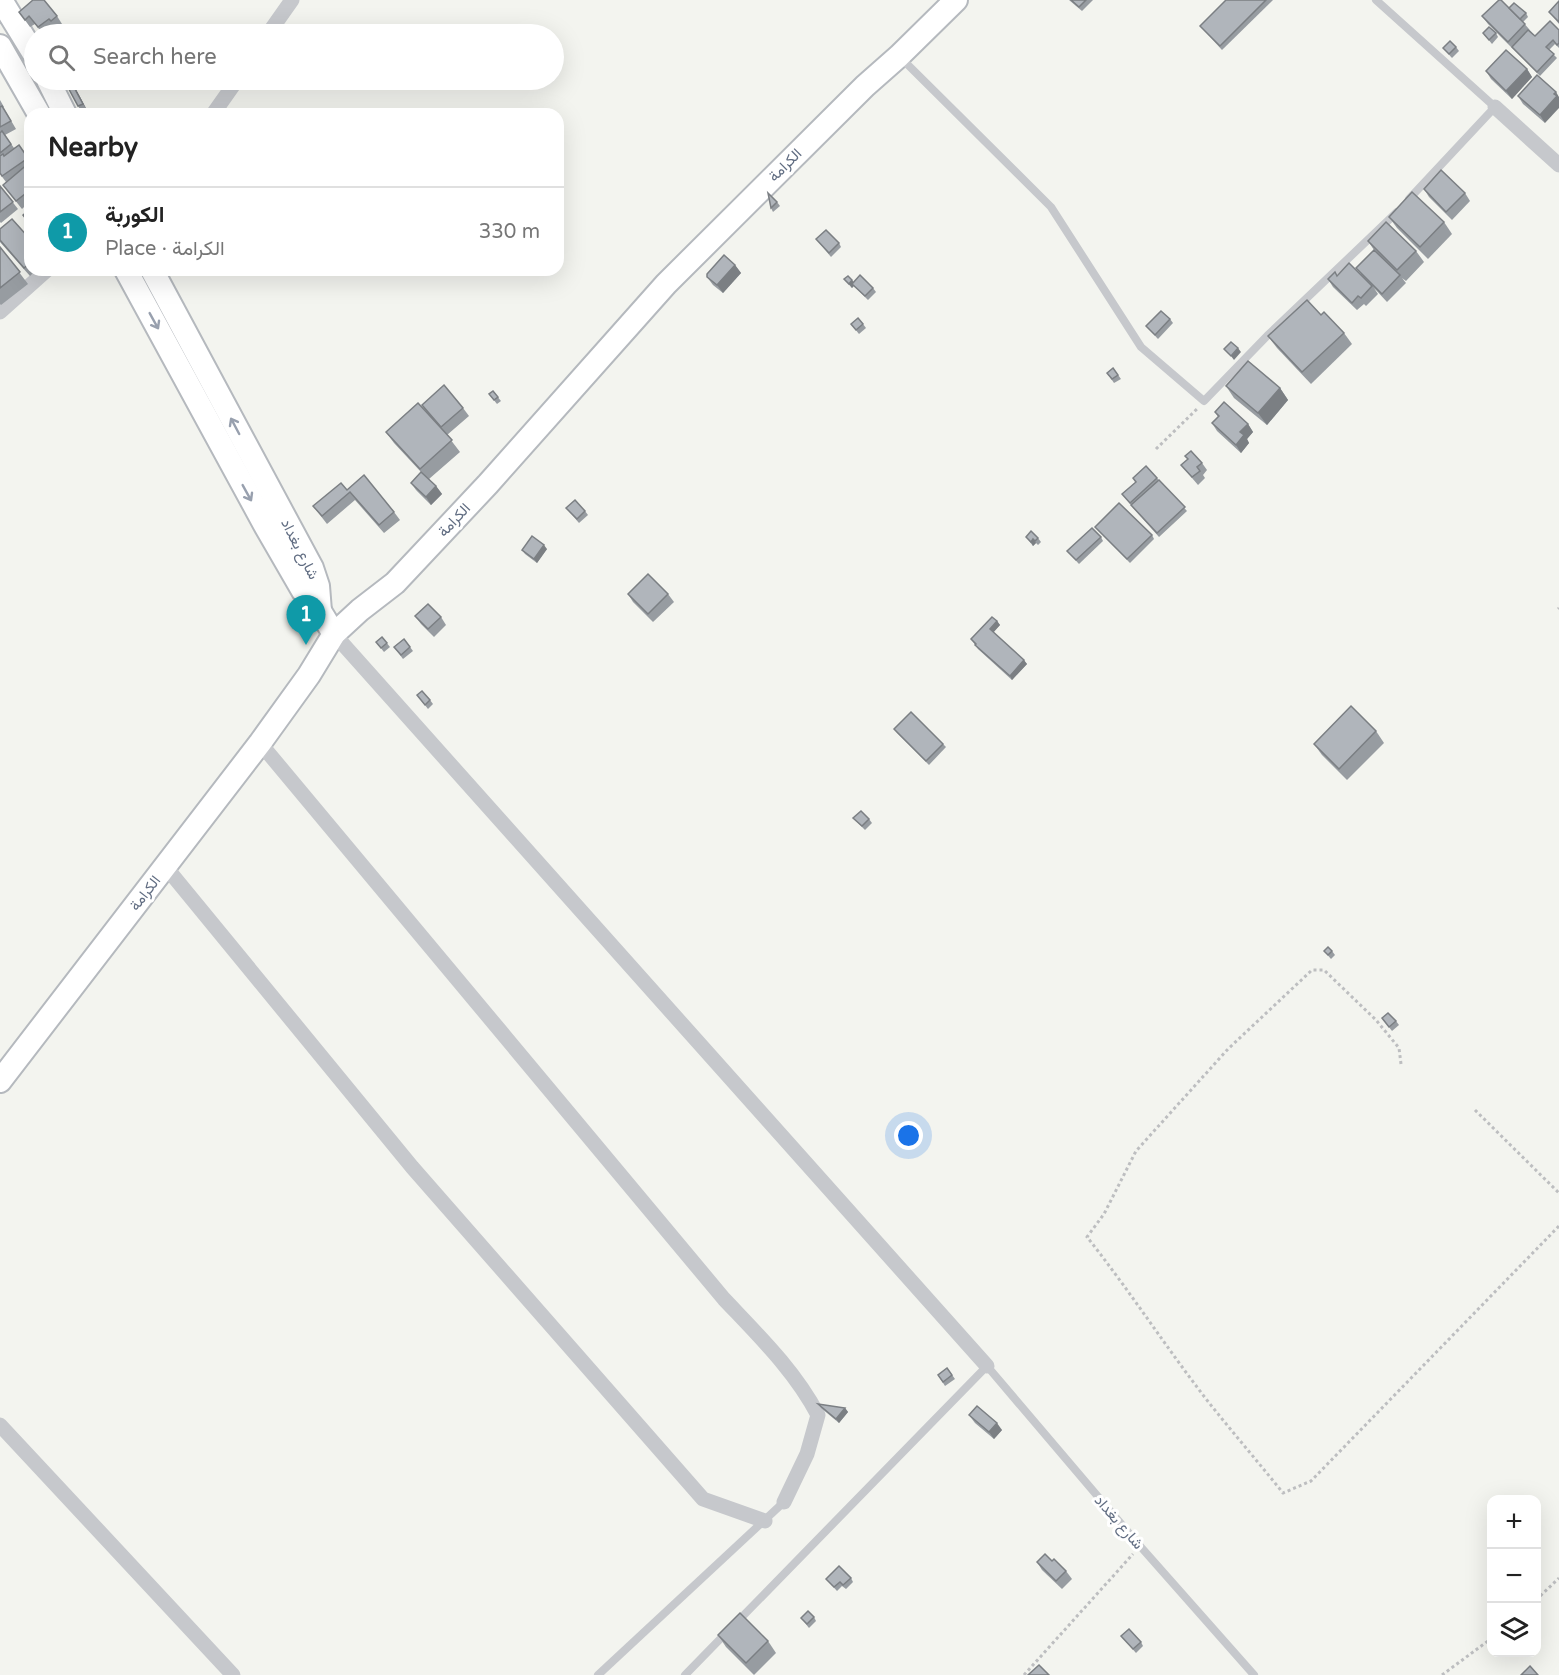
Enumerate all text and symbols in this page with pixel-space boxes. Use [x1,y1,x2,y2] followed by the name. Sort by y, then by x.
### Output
[24,24,564,90] search box
[45,41,78,74] icon: search
[93,44,217,70] text: Search here
[48,132,138,163] text: Nearby
[765,145,805,185] street label: الكرامة
[105,202,164,228] text: الكوربة
[61,220,74,244] text: 1
[479,220,540,244] text: 330 m
[105,237,225,261] text: Place · الكرامة
[149,312,160,330] one-way arrow
[229,418,240,436] one-way arrow
[241,484,253,501] one-way arrow
[434,499,474,541] street label: الكرامة
[275,516,323,583] street label: شارع بغداد
[286,596,326,645] pin: 1
[126,872,164,914] street label: الكرامة
[894,1121,923,1150] your location
[1089,1491,1147,1554] street label: شارع بغداد
[1487,1495,1541,1657] map controls
[1487,1495,1541,1549] button: +
[1487,1549,1541,1603] button: −
[1487,1603,1541,1657] button: layers

